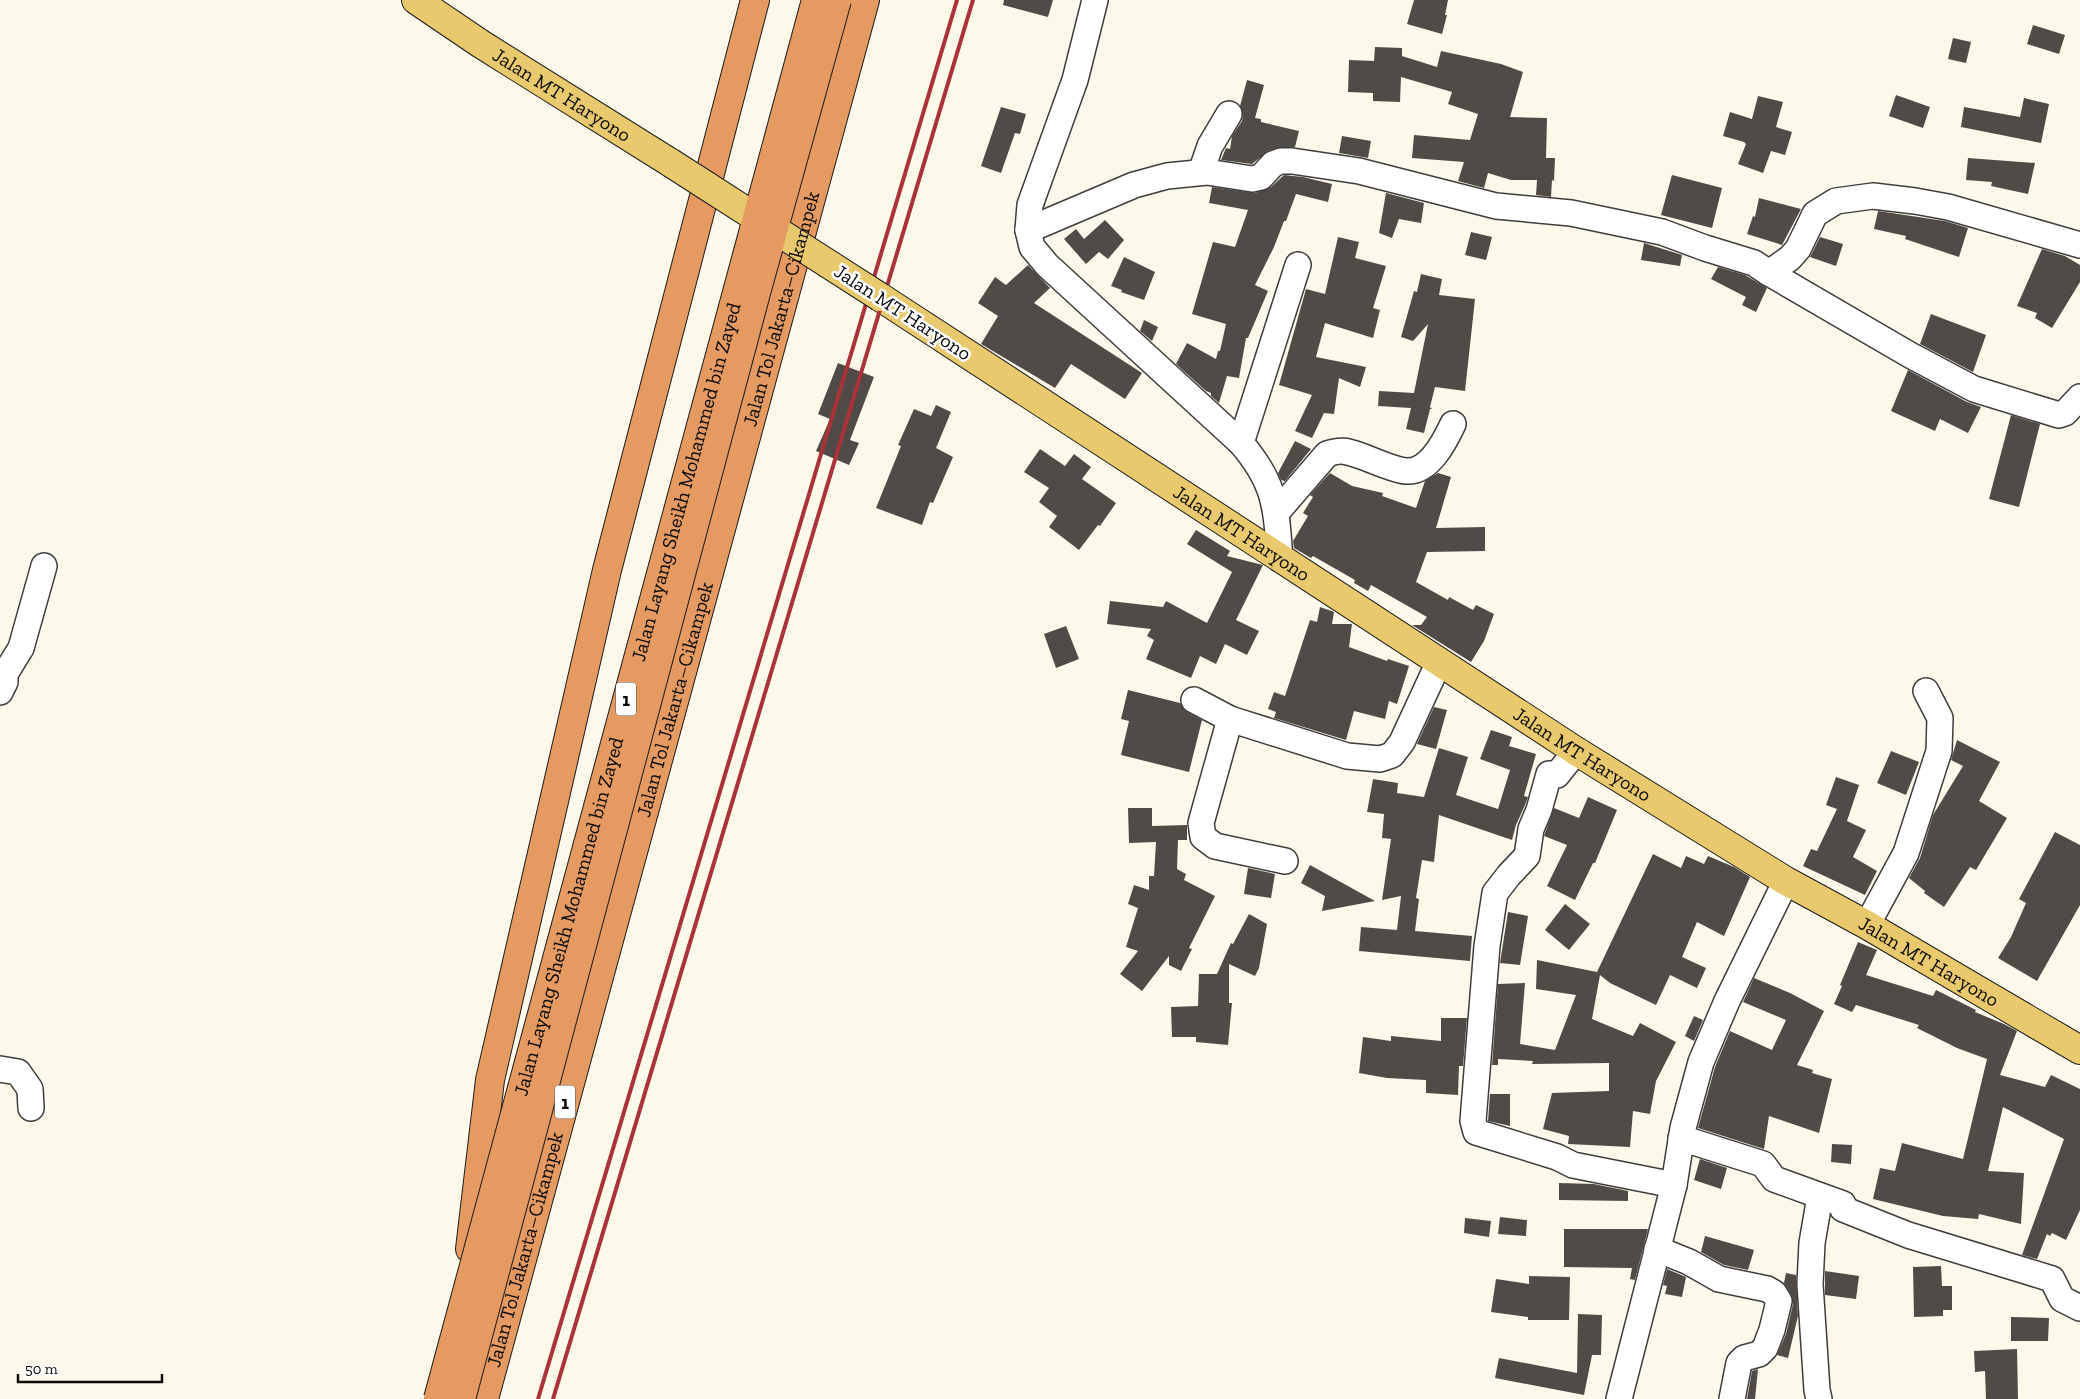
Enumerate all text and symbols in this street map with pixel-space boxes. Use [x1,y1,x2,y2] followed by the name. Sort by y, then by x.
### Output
[488,42,635,147] street label: Jalan MT Haryono
[737,188,825,429] street label: Jalan Tol Jakarta–Cikampek
[830,259,976,365] street label: Jalan MT Haryono
[626,300,746,664] street label: Jalan Layang Sheikh Mohammed bin Zayed
[1169,480,1315,586] street label: Jalan MT Haryono
[631,579,718,820] street label: Jalan Tol Jakarta–Cikampek
[616,682,636,716] road number: 1
[1509,701,1656,807] street label: Jalan MT Haryono
[509,734,628,1098] street label: Jalan Layang Sheikh Mohammed bin Zayed
[1855,911,2003,1012] street label: Jalan MT Haryono
[555,1086,575,1118] road number: 1
[481,1129,568,1370] street label: Jalan Tol Jakarta–Cikampek
[18,1352,161,1384] scale bar
[25,1360,58,1378] text: 50 m

